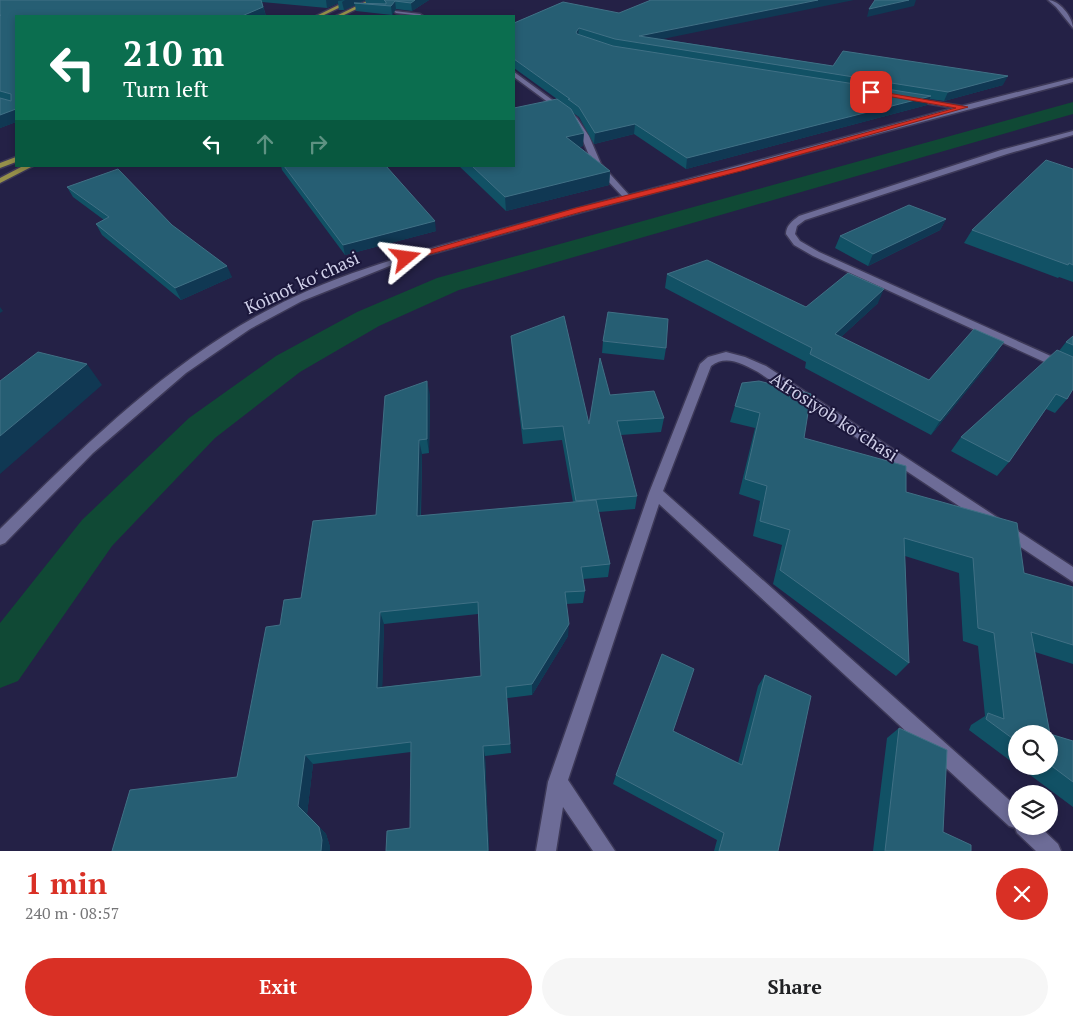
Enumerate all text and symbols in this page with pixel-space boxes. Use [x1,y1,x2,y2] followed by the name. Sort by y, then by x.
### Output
[123,30,224,76] text: 210 m
[40,35,105,100] icon: left
[850,71,892,113] pin
[123,74,209,103] text: Turn left
[857,78,885,106] icon: arrive
[198,130,226,158] icon: left
[251,130,279,158] icon: ahead
[304,130,332,158] icon: right
[379,231,431,283] position arrow
[240,245,363,319] street label: Koinot koʻchasi
[766,366,903,466] street label: Afrosiyob koʻchasi
[1008,725,1058,835] map controls
[1008,725,1058,775] button: search
[1008,785,1058,835] button: layers
[25,863,107,903] text: 1 min
[996,868,1048,920] button: close
[25,902,119,924] text: 240 m · 08:57
[25,958,532,1016] button: Exit
[542,958,1048,1016] button: Share

